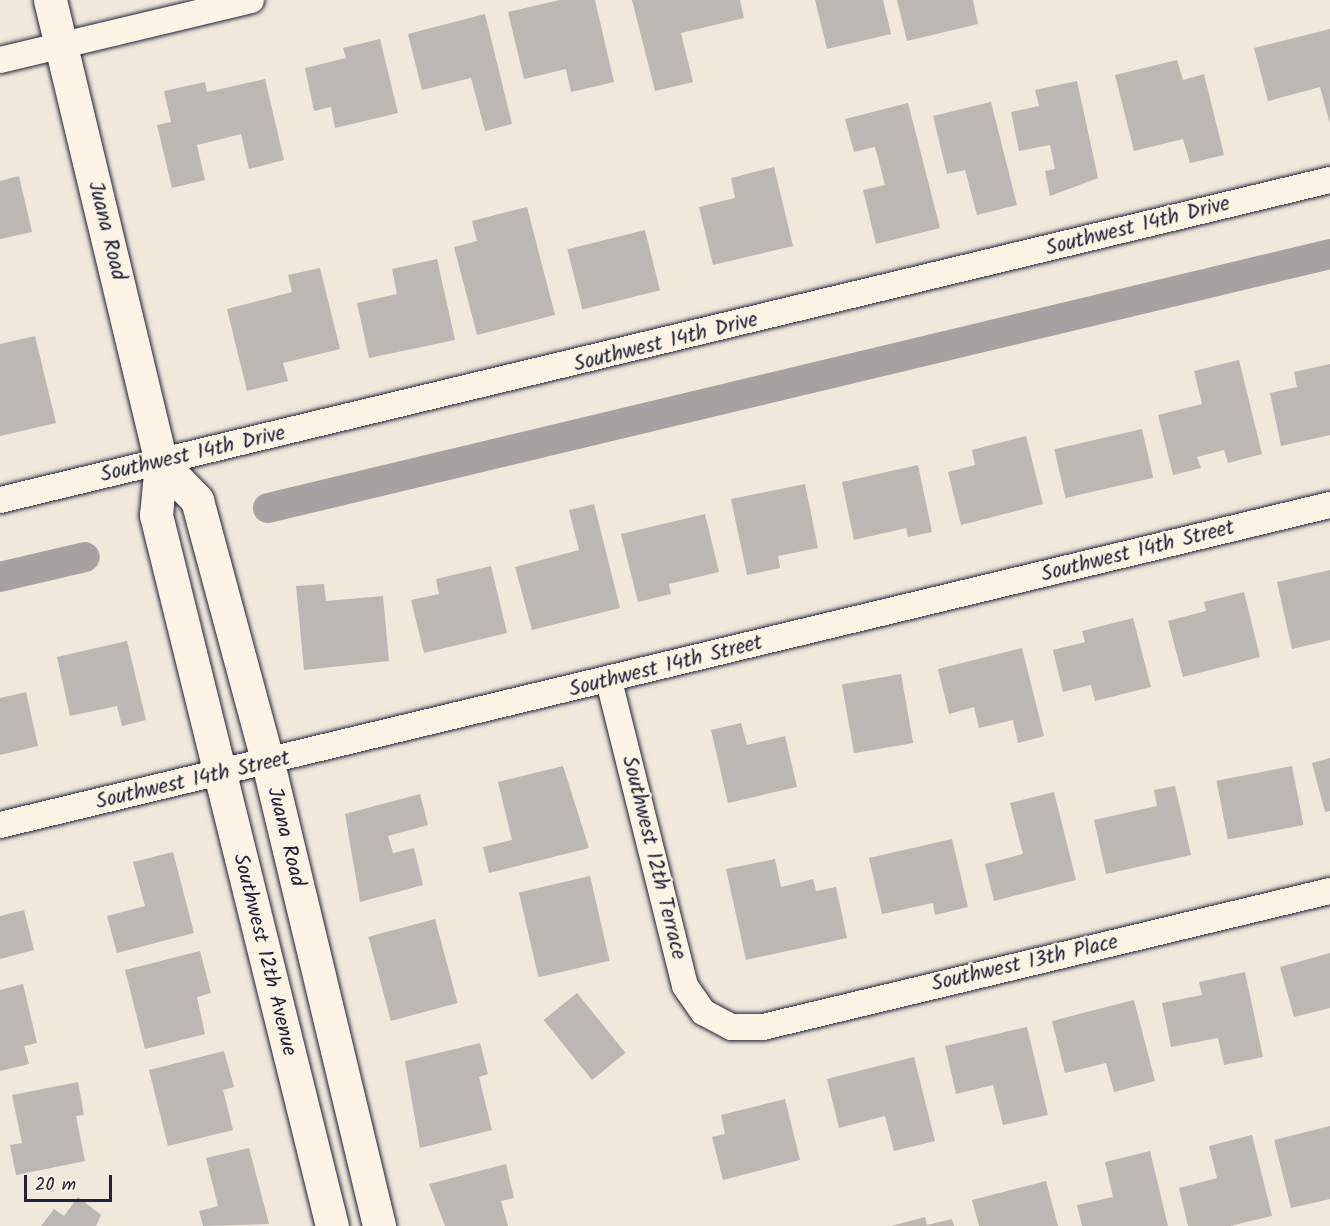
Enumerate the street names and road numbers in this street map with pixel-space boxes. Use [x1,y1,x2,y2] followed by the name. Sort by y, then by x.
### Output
[82,179,130,283] street label: Juana Road
[1043,192,1233,262] street label: Southwest 14th Drive
[571,308,761,378] street label: Southwest 14th Drive
[98,421,288,489] street label: Southwest 14th Drive
[1039,516,1237,588] street label: Southwest 14th Street
[567,631,765,703] street label: Southwest 14th Street
[93,746,293,816] street label: Southwest 14th Street
[615,754,691,962] street label: Southwest 12th Terrace
[261,785,309,889] street label: Juana Road
[227,851,301,1059] street label: Southwest 12th Avenue
[929,930,1121,998] street label: Southwest 13th Place

